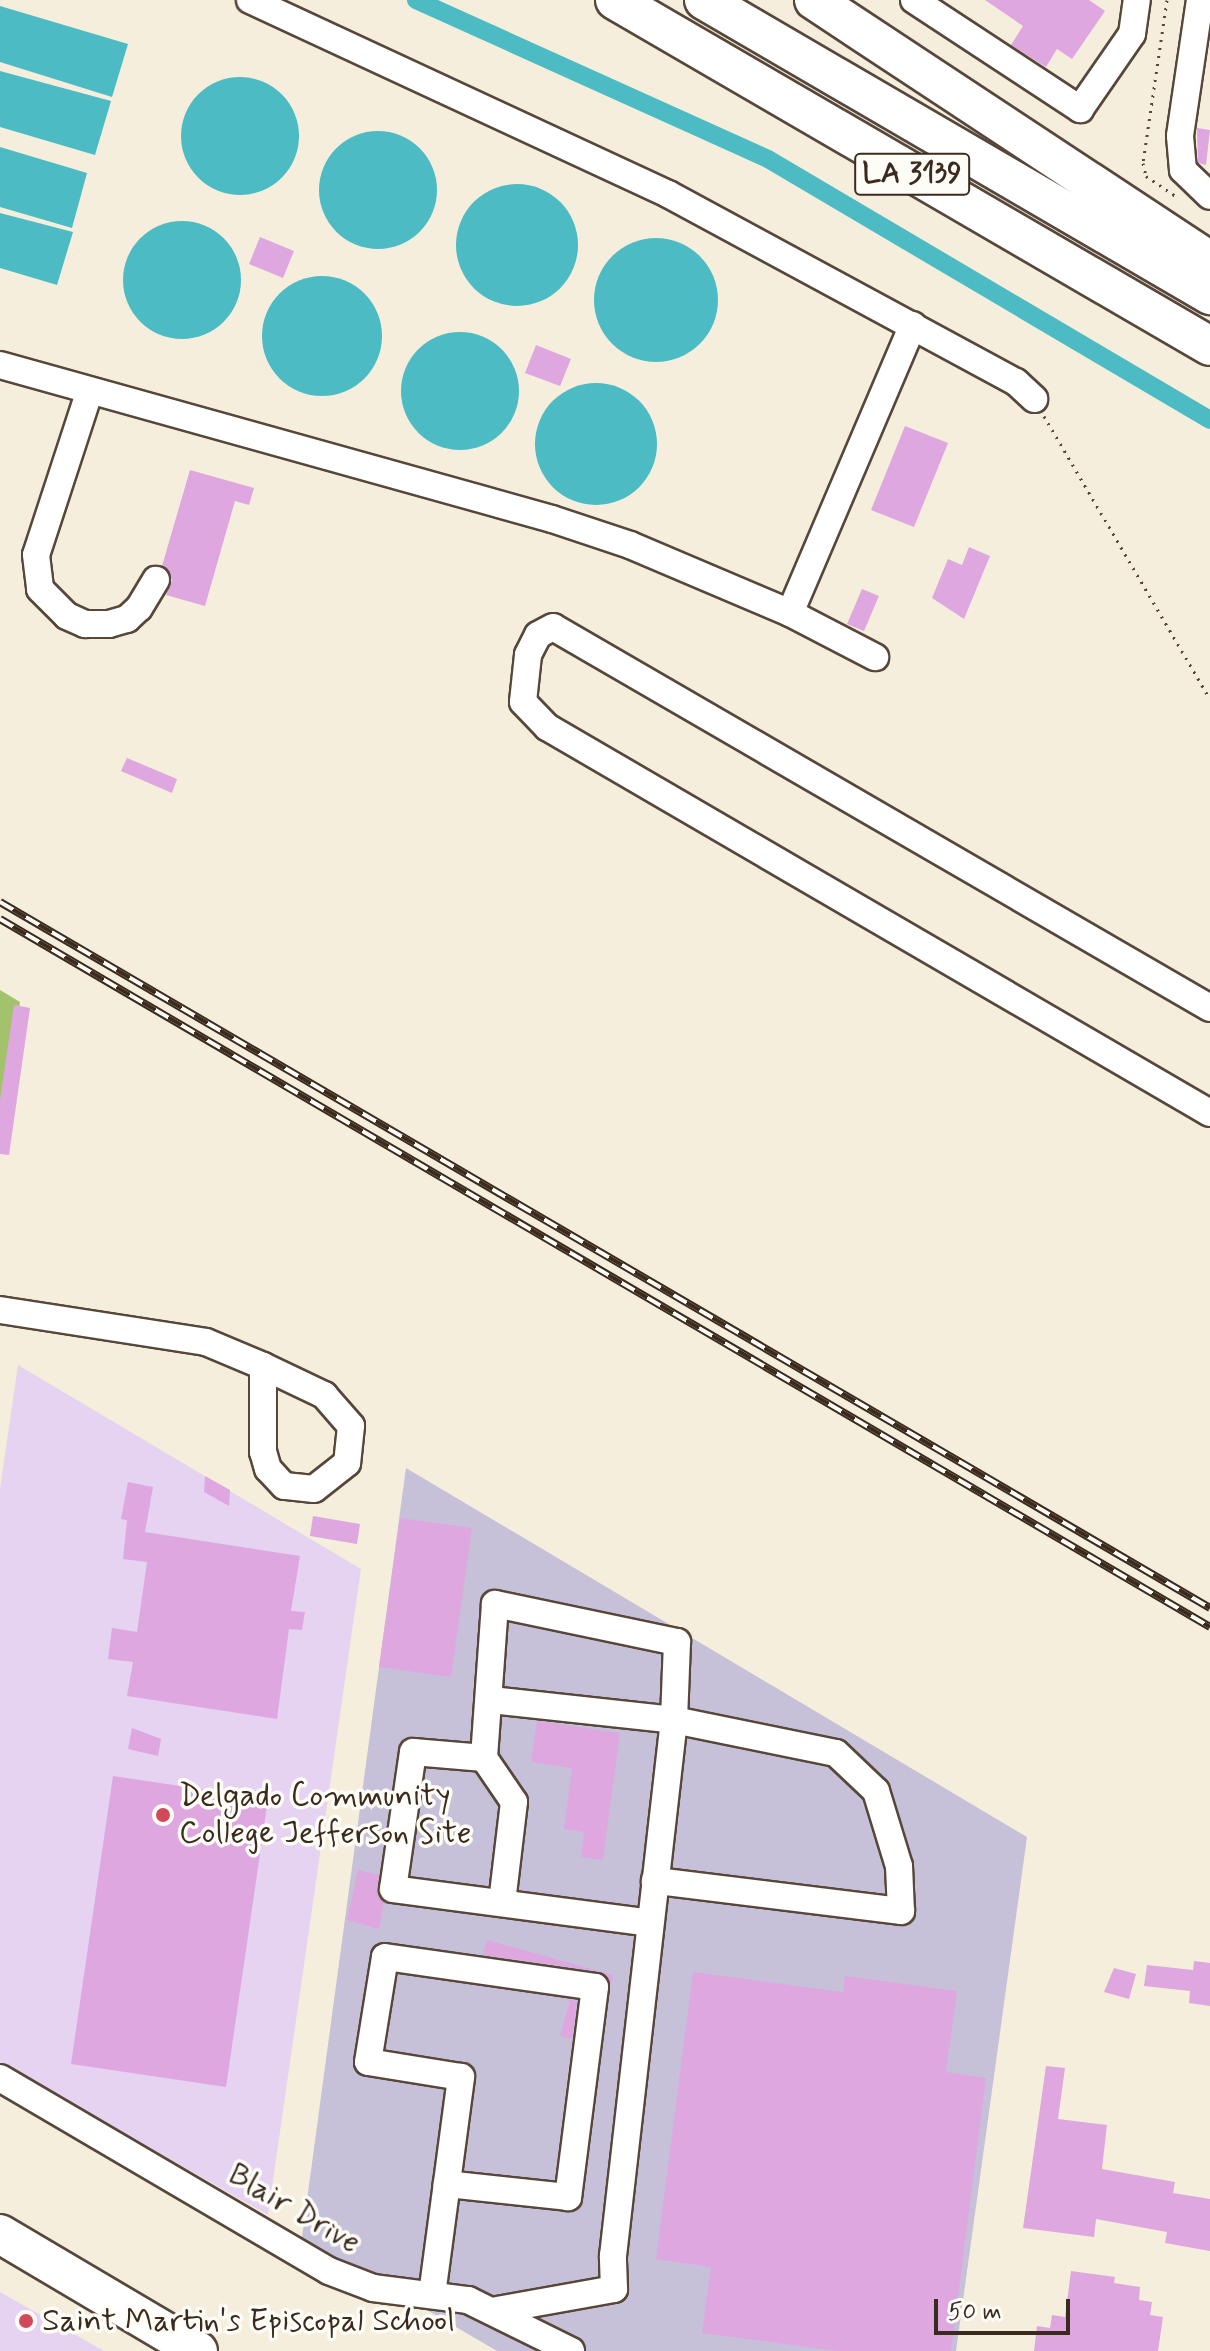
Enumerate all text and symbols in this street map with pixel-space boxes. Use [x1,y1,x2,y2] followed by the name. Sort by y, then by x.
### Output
[854,148,970,200] road number: LA 3139
[179,1778,483,1853] place label: Delgado Community College Jefferson Site
[154,1806,172,1824] marker: Delgado Community College Jefferson Site
[221,2156,367,2262] street label: Blair Drive
[938,2283,1074,2333] scale bar
[948,2297,1002,2328] text: 50 m
[42,2302,456,2340] place label: Saint Martin's Episcopal School
[17,2312,35,2330] marker: Saint Martin's Episcopal School

